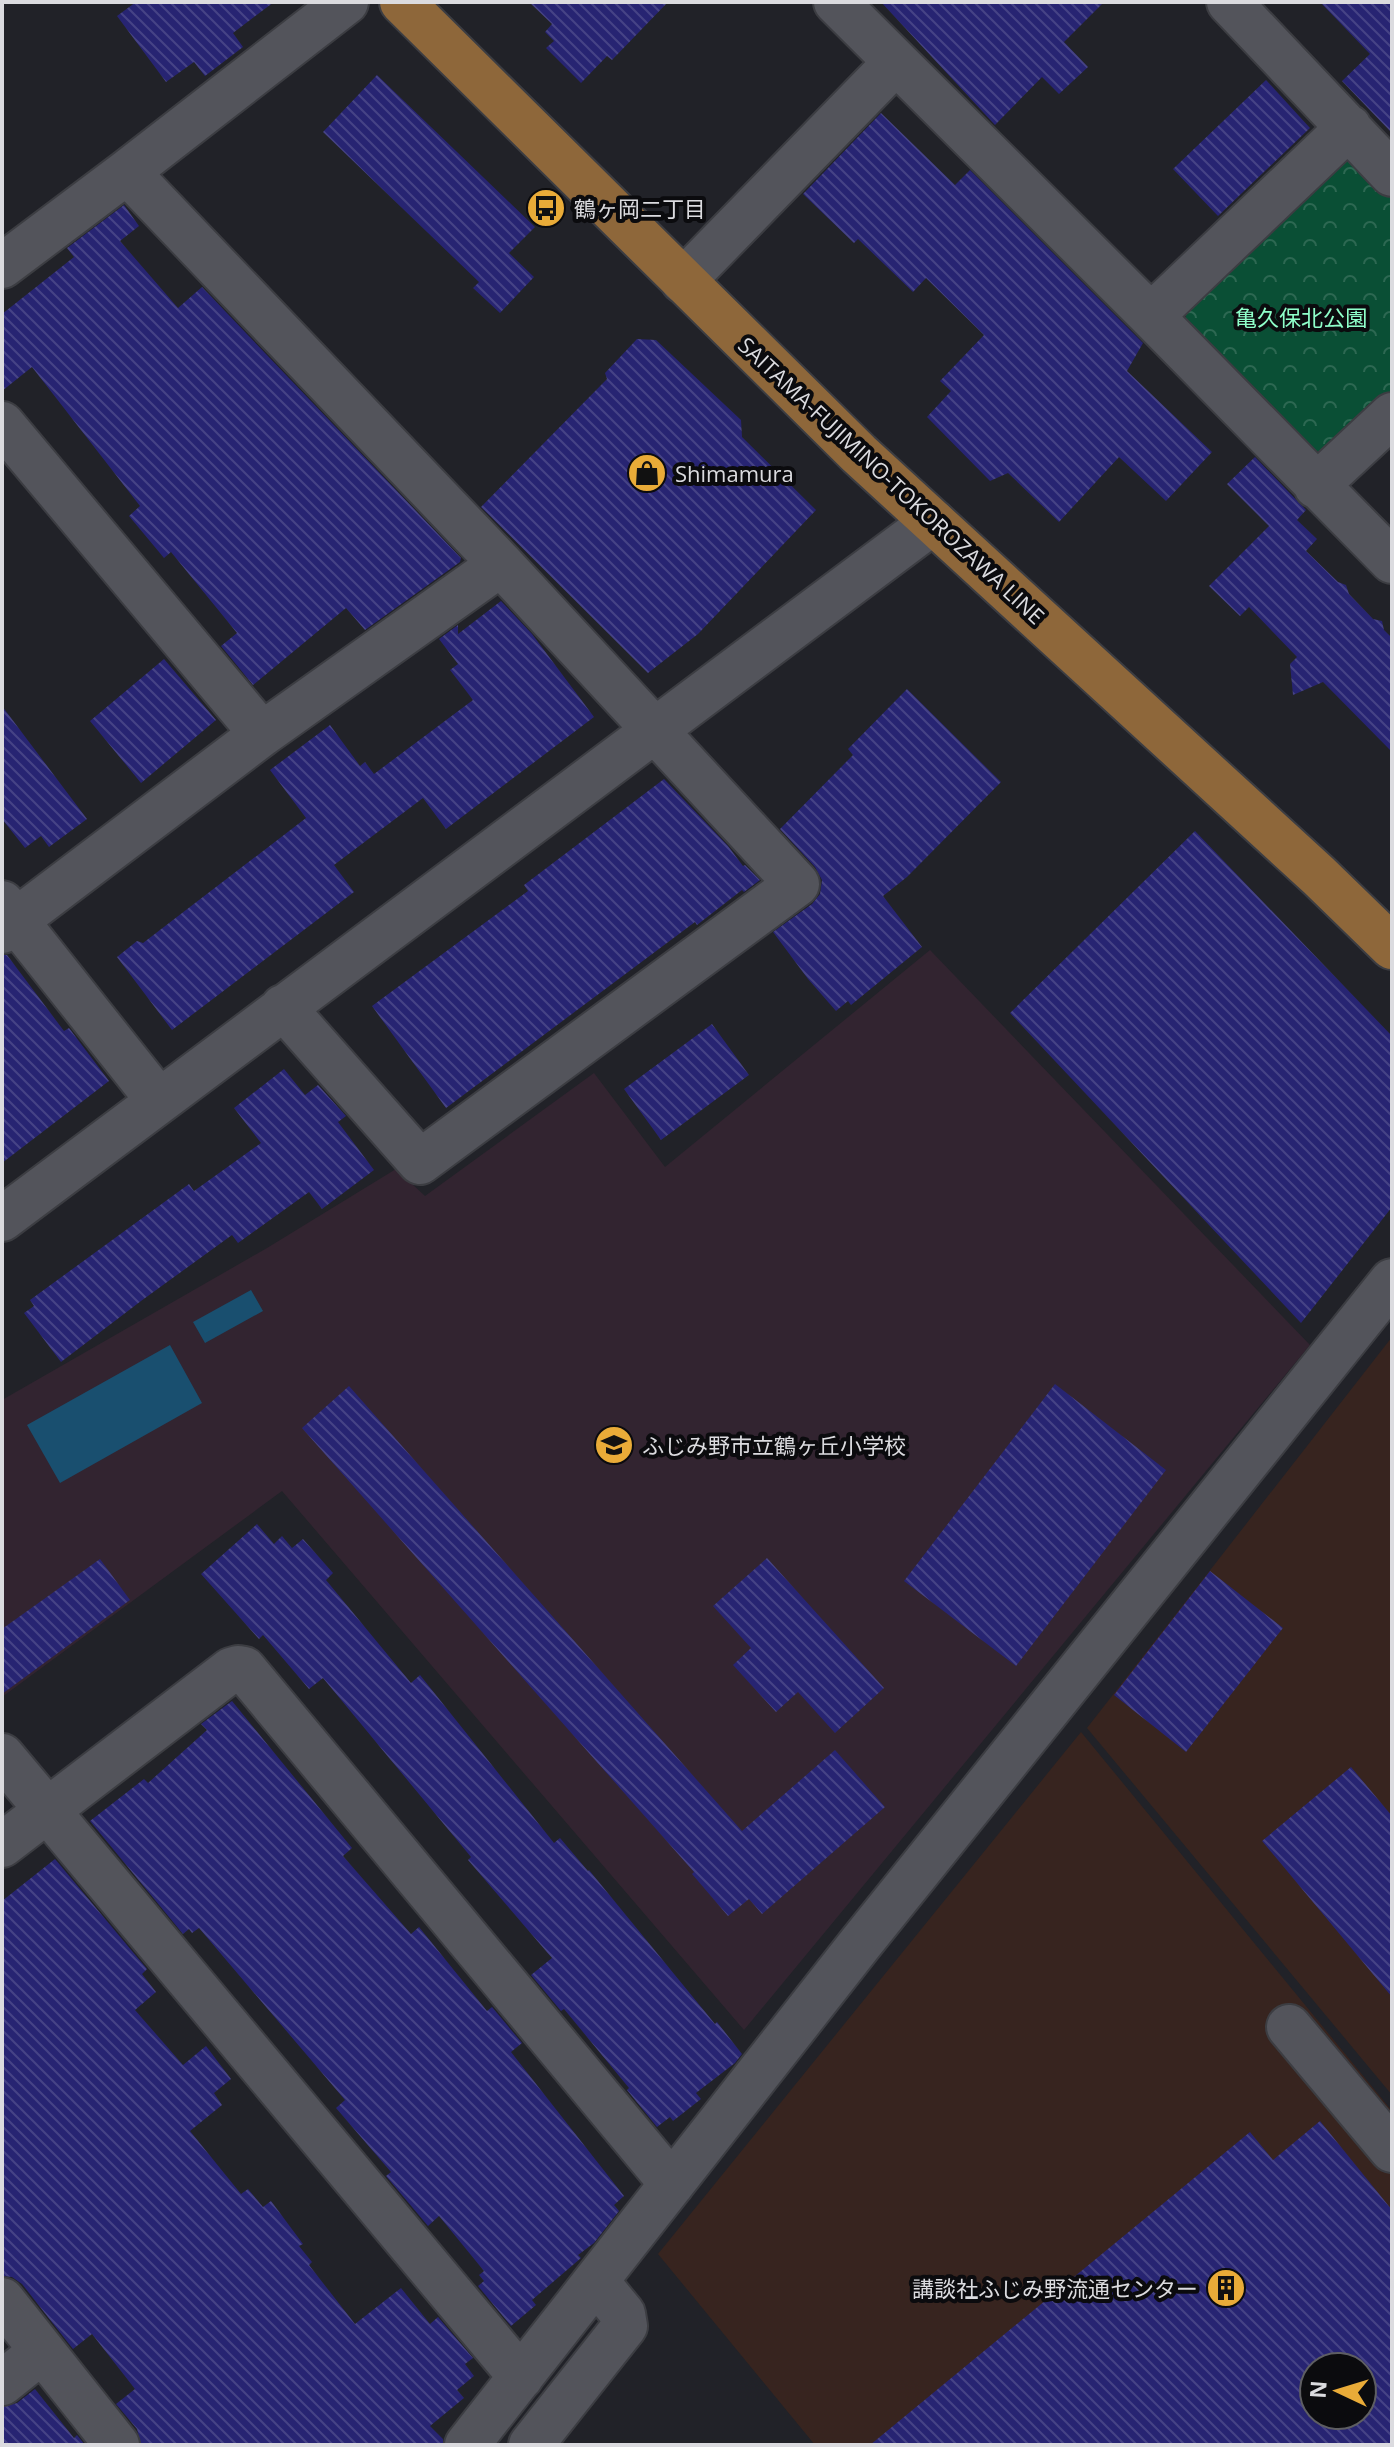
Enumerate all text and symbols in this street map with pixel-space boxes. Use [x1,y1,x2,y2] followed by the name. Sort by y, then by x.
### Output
[525,187,567,229] bus stop icon: 鶴ヶ岡二丁目
[574,193,706,223] place label: 鶴ヶ岡二丁目
[1235,302,1367,332] park label: 亀久保北公園
[732,330,1052,630] street label: SAITAMA-FUJIMINO-TOKOROZAWA LINE
[626,452,668,494] shop icon: Shimamura
[675,458,794,488] place label: Shimamura
[593,1424,635,1466] school or university icon: ふじみ野市立鶴ヶ丘小学校
[642,1430,906,1460] place label: ふじみ野市立鶴ヶ丘小学校
[1205,2267,1247,2309] building icon: 講談社ふじみ野流通センター
[912,2273,1198,2303] place label: 講談社ふじみ野流通センター
[1298,2351,1378,2431] north arrow
[1301,2380,1333,2400] text: N

